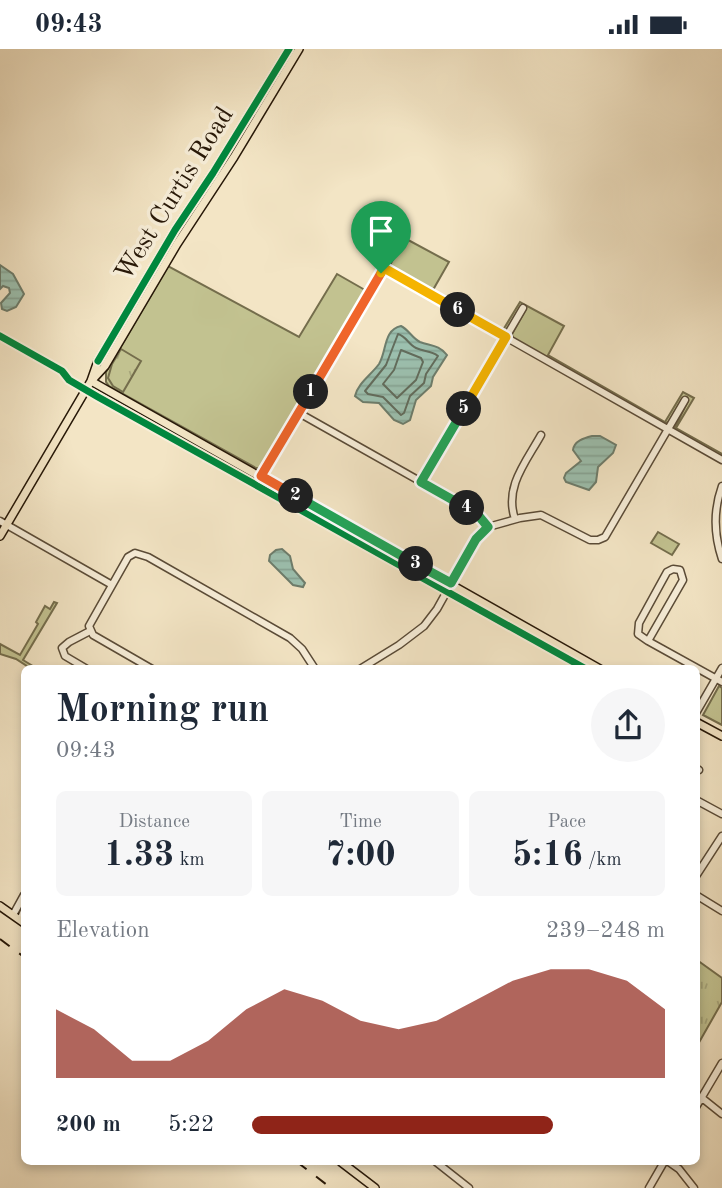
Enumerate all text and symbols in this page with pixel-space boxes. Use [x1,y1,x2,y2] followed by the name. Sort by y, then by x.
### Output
[35,12,103,38] text: 09:43
[111,103,239,285] street label: West Curtis Road
[351,201,411,273] pin
[362,212,400,250] icon: arrive
[440,293,476,327] pin: 6
[452,300,463,319] text: 6
[294,375,328,409] pin: 1
[305,382,316,401] text: 1
[447,391,482,427] pin: 5
[458,399,469,418] text: 5
[278,479,314,513] pin: 2
[290,486,301,505] text: 2
[449,491,484,525] pin: 4
[461,498,472,517] text: 4
[398,547,434,581] pin: 3
[410,554,421,573] text: 3
[591,688,665,762] button: share
[56,692,269,730] text: Morning run
[56,739,116,762] text: 09:43
[118,813,190,832] text: Distance
[339,813,382,832] text: Time
[548,813,586,832] text: Pace
[104,838,174,873] text: 1.33
[325,838,396,873] text: 7:00
[512,838,583,873] text: 5:16
[174,851,205,870] text: km
[583,851,622,870] text: /km
[56,919,150,942] text: Elevation
[546,919,665,942] text: 239–248 m
[56,1113,121,1136] text: 200 m
[168,1113,214,1136] text: 5:22

